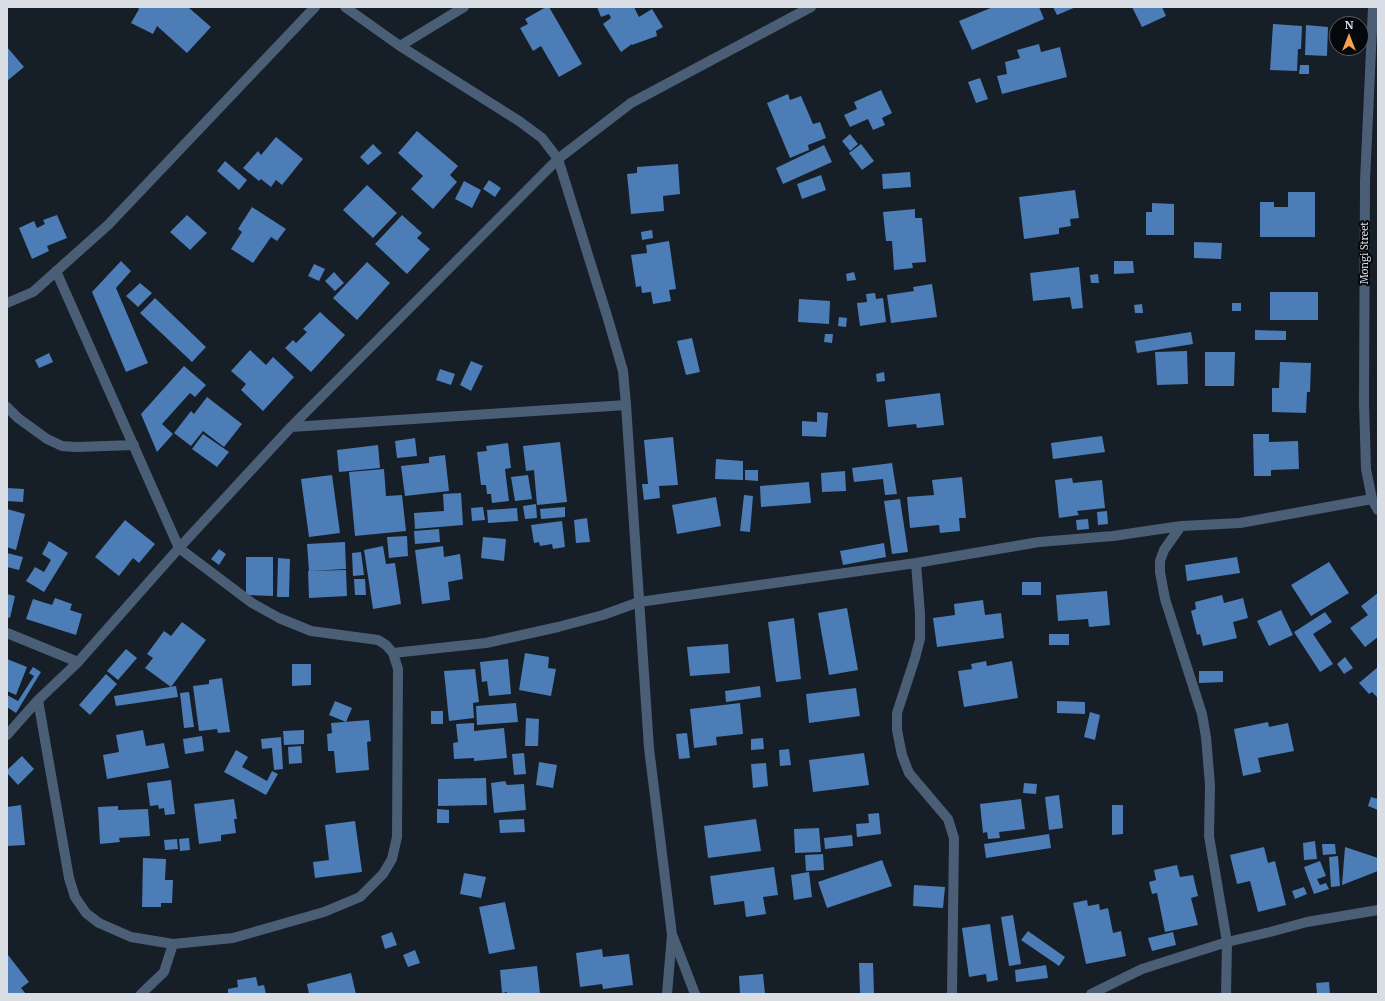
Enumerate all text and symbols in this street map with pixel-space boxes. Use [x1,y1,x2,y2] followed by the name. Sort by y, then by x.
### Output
[1329,16,1369,56] north arrow
[1345,18,1353,32] text: N
[1359,222,1371,284] street label: Mongi Street

